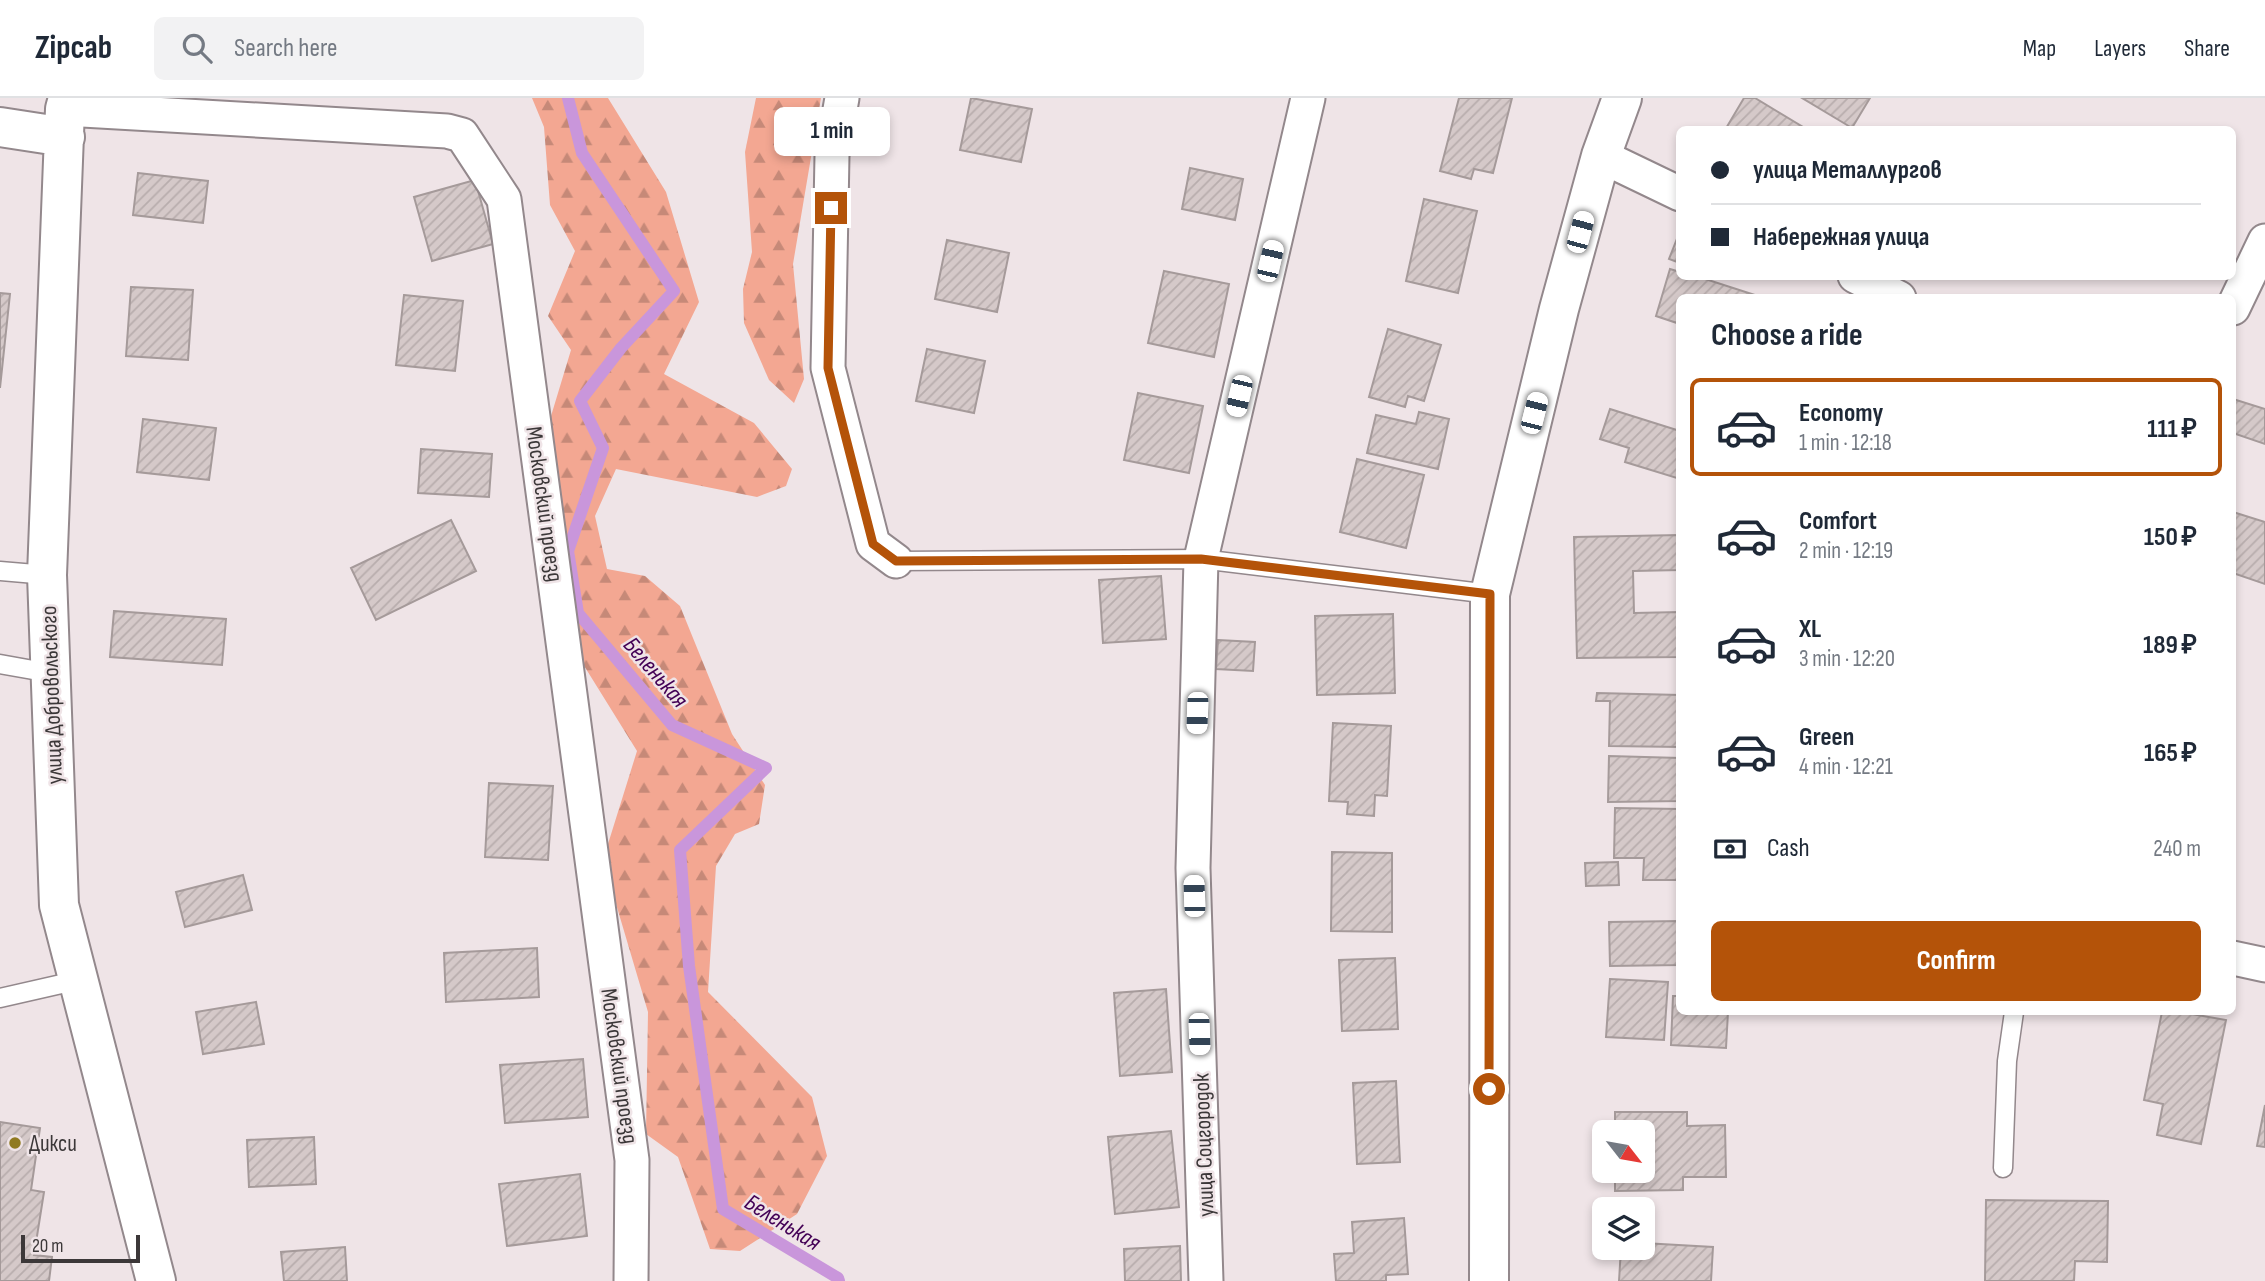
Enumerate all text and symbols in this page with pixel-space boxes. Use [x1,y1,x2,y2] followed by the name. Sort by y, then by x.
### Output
[154,17,644,80] search box
[35,28,112,68] text: Zipcab
[178,29,216,67] icon: search
[234,33,337,64] text: Search here
[2023,34,2056,63] text: Map
[2094,34,2146,63] text: Layers
[2184,34,2230,63] text: Share
[773,106,889,155] callout: 1 min
[811,117,853,145] text: 1 min
[1753,155,1942,186] text: улица Металлургов
[815,192,847,224] route end
[1565,209,1596,255] car
[1753,222,1929,253] text: Набережная улица
[1256,238,1285,284] car
[1711,316,1863,355] text: Choose a ride
[1225,373,1254,419] car
[1519,390,1550,436] car
[1715,396,1778,459] icon: car
[1799,398,1883,429] text: Economy
[2147,414,2197,445] text: 111 ₽
[519,425,569,584] street label: Московский проезд
[1799,429,1892,457] text: 1 min · 12:18
[1715,504,1778,567] icon: car
[1799,506,1877,537] text: Comfort
[2144,522,2197,553] text: 150 ₽
[1799,537,1893,565] text: 2 min · 12:19
[35,605,69,785] street label: улица Добровольского
[1715,612,1778,675] icon: car
[1799,614,1821,645] text: XL
[2143,630,2197,661] text: 189 ₽
[617,631,695,714] water label: Беленькая
[1799,645,1895,673] text: 3 min · 12:20
[1186,692,1209,734] car
[1715,720,1778,783] icon: car
[1799,722,1854,753] text: Green
[2144,738,2197,769] text: 165 ₽
[1799,753,1893,781] text: 4 min · 12:21
[1711,830,1749,868] icon: cash
[1767,833,1810,864] text: Cash
[2153,835,2201,863] text: 240 m
[1183,875,1206,917] car
[1711,921,2201,1001] button: Confirm
[594,987,644,1146] street label: Московский проезд
[1188,1013,1211,1055] car
[1187,1072,1220,1217] street label: улица Соцгородок
[1473,1073,1505,1105] route start
[1592,1120,1656,1183] north arrow
[1592,1120,1655,1260] map controls
[29,1130,77,1158] place label: Дикси
[7,1135,23,1151] marker: Дикси
[739,1188,827,1257] water label: Беленькая
[1592,1197,1655,1260] button: layers
[21,1232,140,1264] scale bar
[32,1235,64,1258] text: 20 m

